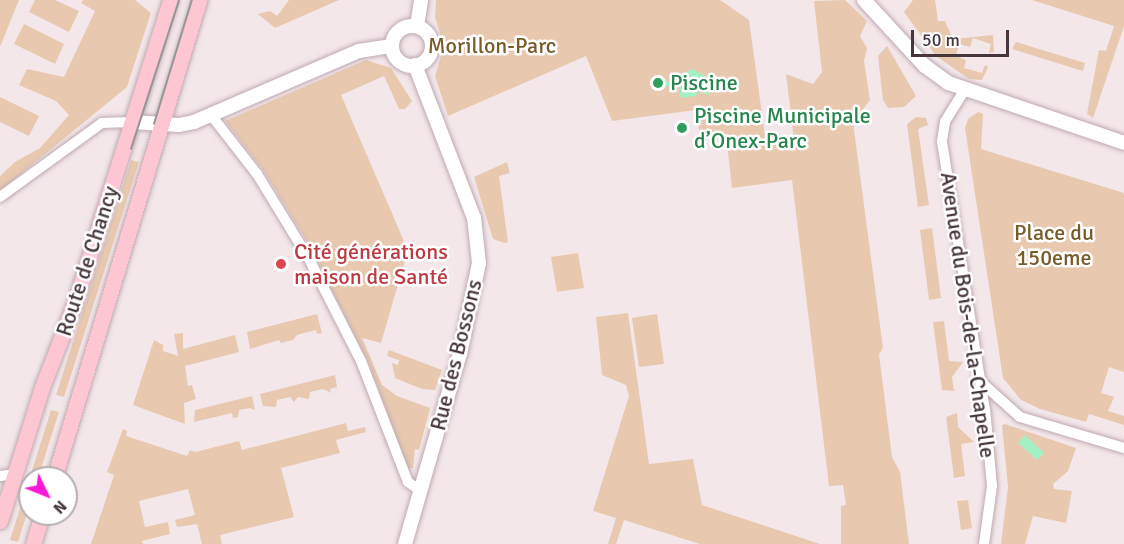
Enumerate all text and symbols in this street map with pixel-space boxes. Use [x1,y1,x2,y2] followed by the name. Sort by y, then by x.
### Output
[914,18,1012,56] scale bar
[922,29,960,51] text: 50 m
[428,33,556,59] park label: Morillon-Parc
[670,70,738,96] place label: Piscine
[651,76,665,90] marker: Piscine
[694,102,871,154] place label: Piscine Municipale d’Onex-Parc
[675,121,689,135] marker: Piscine Municipale d’Onex-Parc
[935,170,1001,460] street label: Avenue du Bois-de-la-Chapelle
[50,183,124,339] street label: Route de Chancy
[1014,219,1094,270] park label: Place du 150eme
[294,238,448,290] place label: Cité générations maison de Santé
[272,255,290,273] marker: Cité générations maison de Santé
[424,277,488,433] street label: Rue des Bossons
[18,466,78,526] north arrow
[49,496,71,518] text: N

